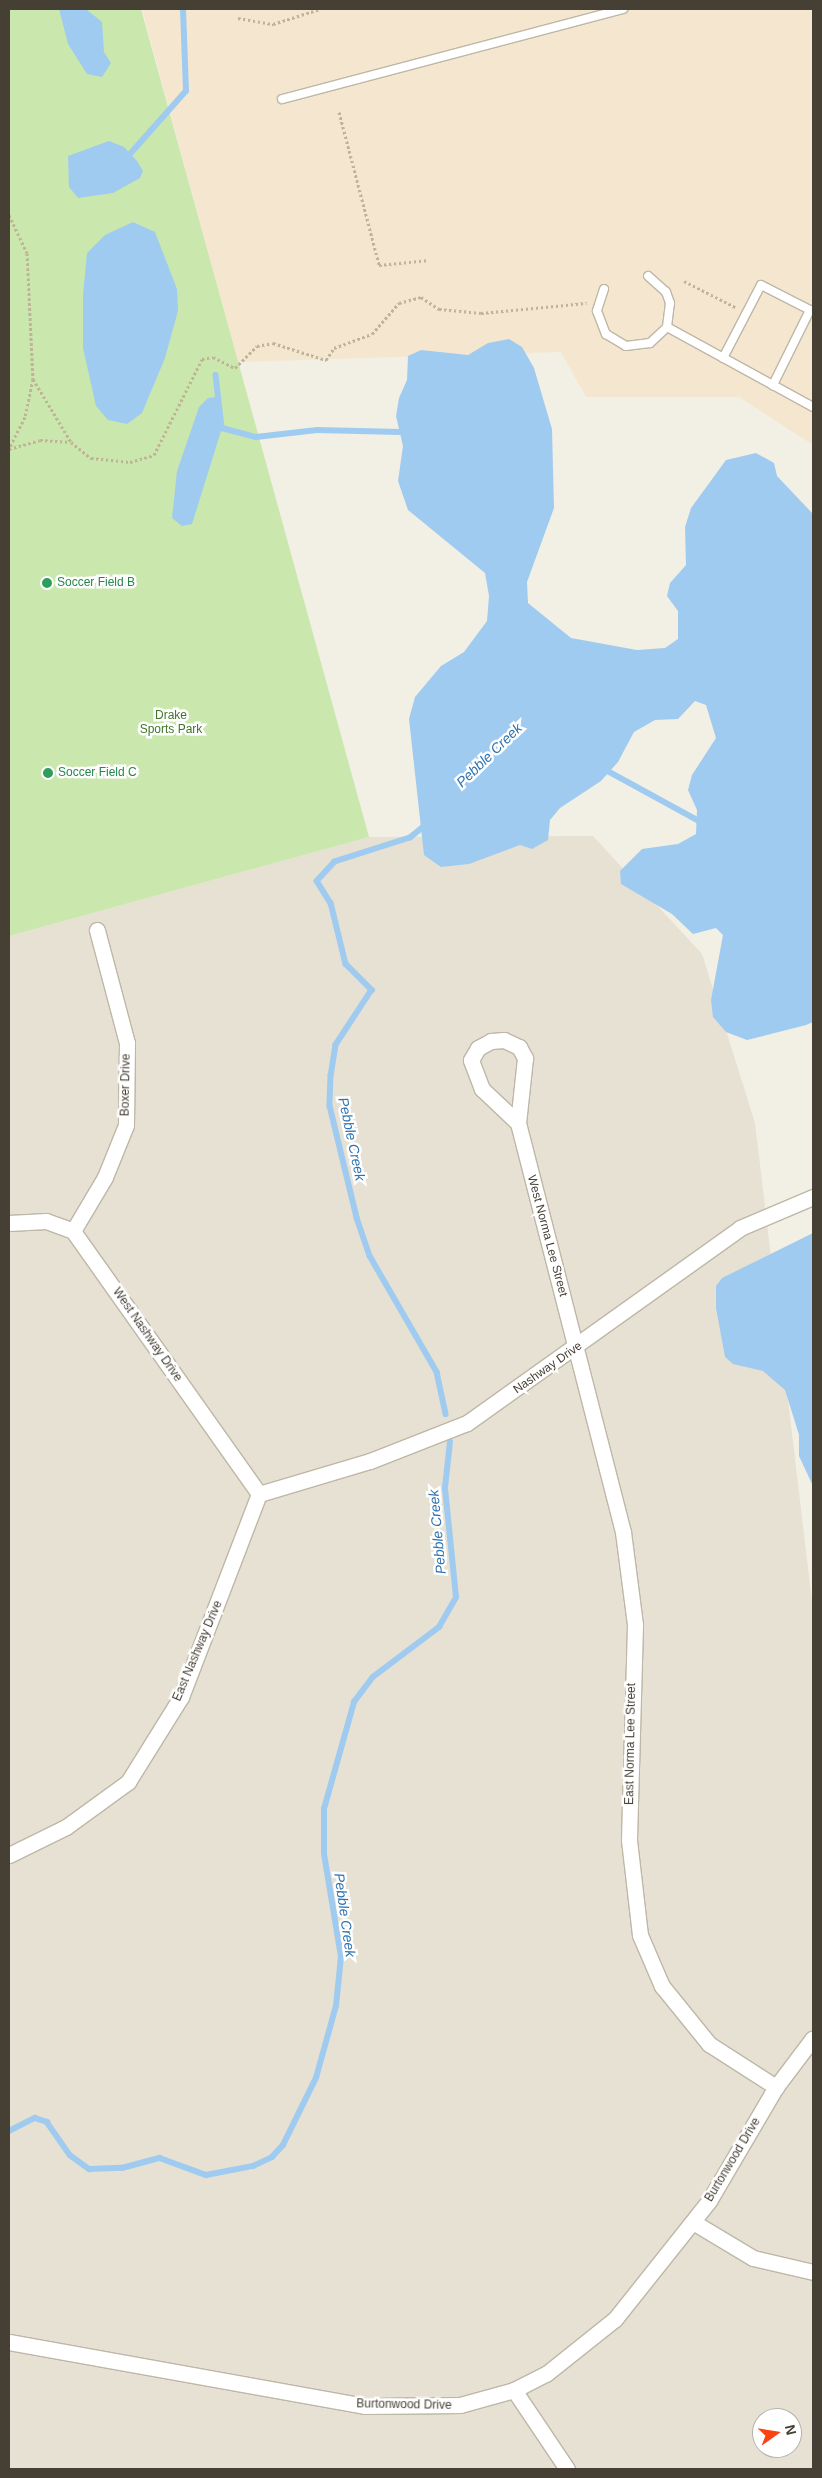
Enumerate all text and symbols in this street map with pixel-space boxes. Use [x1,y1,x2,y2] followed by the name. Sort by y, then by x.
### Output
[57,576,135,590] place label: Soccer Field B
[41,577,53,589] marker: Soccer Field B
[140,709,202,737] park label: Drake Sports Park
[453,719,525,791] water label: Pebble Creek
[58,766,137,780] place label: Soccer Field C
[42,767,54,779] marker: Soccer Field C
[118,1054,134,1116] street label: Boxer Drive
[335,1096,369,1182] water label: Pebble Creek
[524,1174,570,1298] street label: West Norma Lee Street
[109,1285,185,1385] street label: West Nashway Drive
[511,1339,585,1397] street label: Nashway Drive
[425,1489,449,1575] water label: Pebble Creek
[170,1598,226,1704] street label: East Nashway Drive
[623,1683,639,1805] street label: East Norma Lee Street
[331,1872,359,1958] water label: Pebble Creek
[702,2115,764,2205] street label: Burtonwood Drive
[356,2397,452,2413] street label: Burtonwood Drive
[752,2408,802,2458] north arrow
[782,2423,800,2437] text: N

